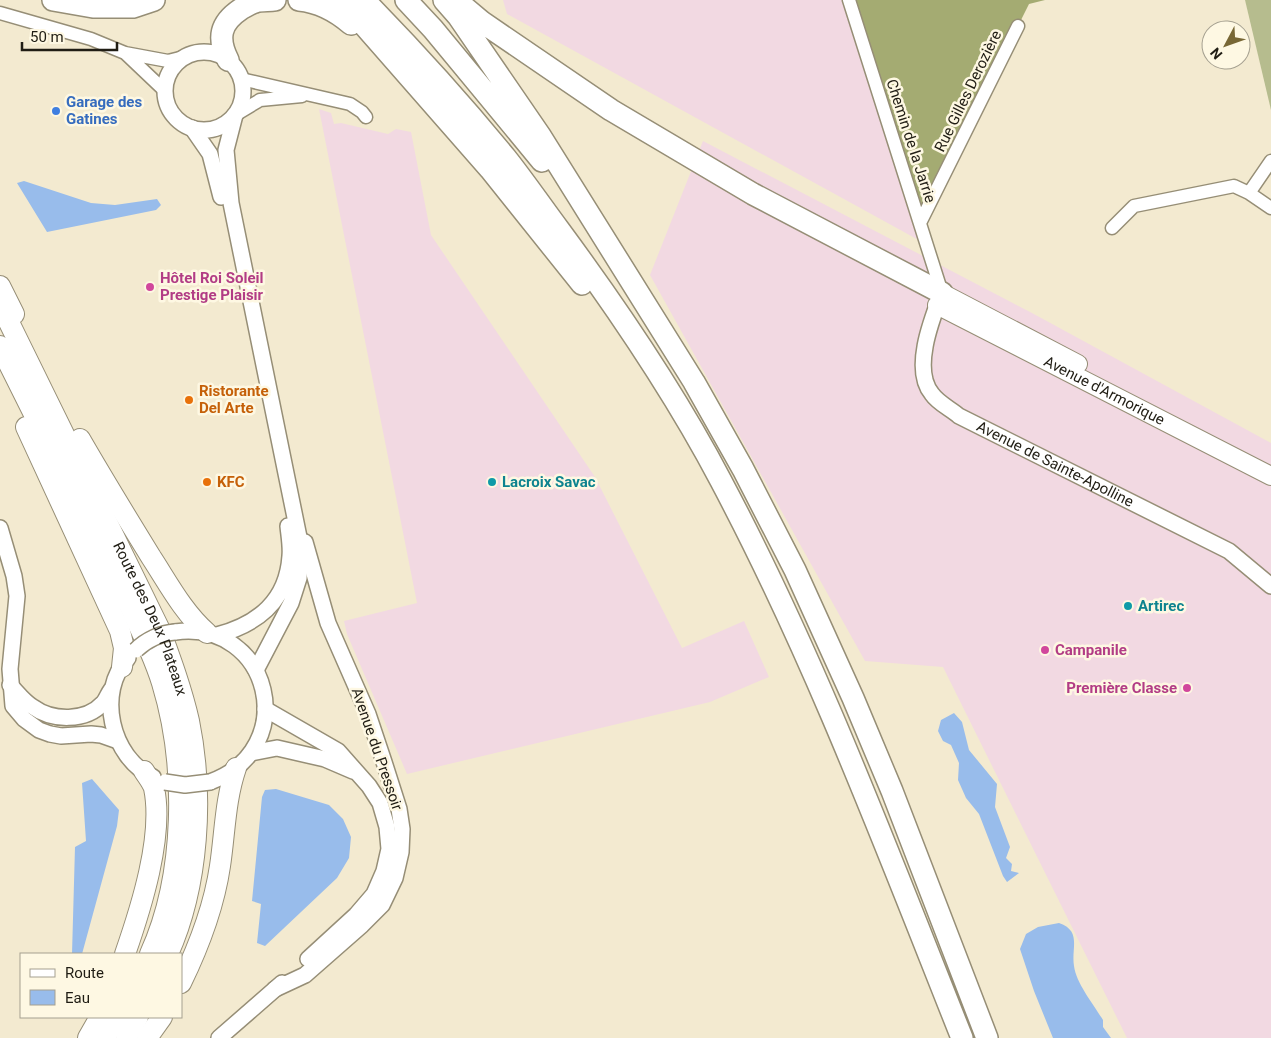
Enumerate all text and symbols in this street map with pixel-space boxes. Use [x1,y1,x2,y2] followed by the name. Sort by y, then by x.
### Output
[22,20,118,52] scale bar
[1201,20,1251,70] north arrow
[931,27,1005,155] street label: Rue Gilles Derozière
[30,28,64,46] text: 50 m
[1207,45,1225,63] text: N
[883,77,939,205] street label: Chemin de la Jarrie
[66,93,142,128] place label: Garage des Gatines
[50,105,62,117] marker: Garage des Gatines
[160,269,264,304] place label: Hôtel Roi Soleil Prestige Plaisir
[144,281,156,293] marker: Hôtel Roi Soleil Prestige Plaisir
[1041,352,1168,429] street label: Avenue d'Armorique
[199,382,269,417] place label: Ristorante Del Arte
[183,394,195,406] marker: Ristorante Del Arte
[974,417,1137,511] street label: Avenue de Sainte-Apolline
[217,473,245,491] place label: KFC
[502,473,596,491] place label: Lacroix Savac
[201,476,213,488] marker: KFC
[486,476,498,488] marker: Lacroix Savac
[109,539,191,698] street label: Route des Deux Plateaux
[1138,597,1184,615] place label: Artirec
[1122,600,1134,612] marker: Artirec
[1055,641,1127,659] place label: Campanile
[1039,644,1051,656] marker: Campanile
[1066,679,1177,697] place label: Première Classe
[1181,682,1193,694] marker: Première Classe
[348,685,406,813] street label: Avenue du Pressoir
[20,953,182,1018] legend
[65,964,104,982] text: Route
[65,989,90,1007] text: Eau

